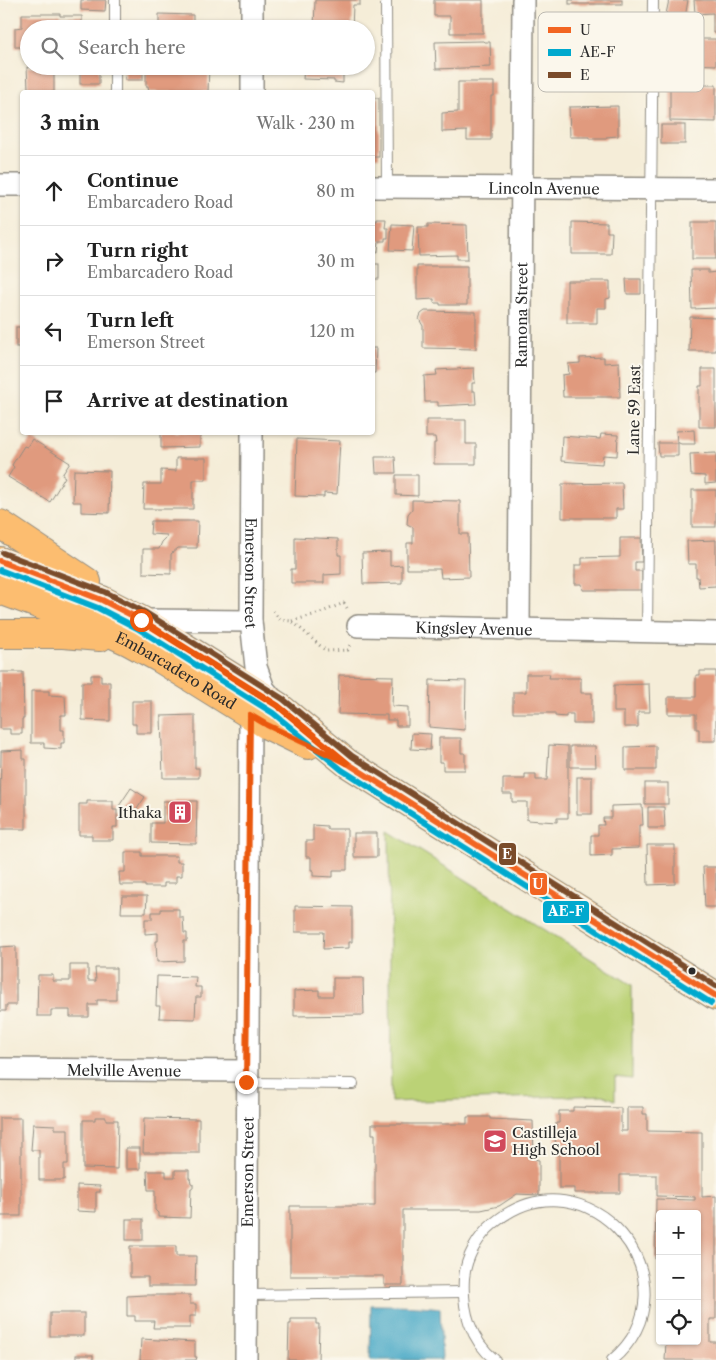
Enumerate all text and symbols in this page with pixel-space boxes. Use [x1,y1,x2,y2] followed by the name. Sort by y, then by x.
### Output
[538,12,704,92] legend
[20,20,375,75] search box
[580,21,591,39] text: U
[38,34,66,62] icon: search
[78,36,186,59] text: Search here
[579,43,615,61] text: AE-F
[580,66,590,84] text: E
[40,110,100,135] text: 3 min
[256,113,355,133] text: Walk · 230 m
[87,169,179,192] text: Continue
[40,177,68,205] icon: ahead
[488,178,600,198] street label: Lincoln Avenue
[316,181,355,201] text: 80 m
[87,192,233,212] text: Embarcadero Road
[87,239,188,262] text: Turn right
[40,247,68,275] icon: right
[317,251,355,271] text: 30 m
[511,261,531,368] street label: Ramona Street
[87,262,233,282] text: Embarcadero Road
[87,309,174,332] text: Turn left
[40,317,68,345] icon: left
[310,321,355,341] text: 120 m
[87,332,205,352] text: Emerson Street
[624,364,644,455] street label: Lane 59 East
[40,387,68,415] icon: arrive
[87,389,288,412] text: Arrive at destination
[241,518,261,630] street label: Emerson Street
[130,609,153,632] route start
[415,618,533,639] street label: Kingsley Avenue
[113,627,240,713] street label: Embarcadero Road
[167,799,193,825] building icon: Ithaka
[118,803,162,822] place label: Ithaka
[498,842,517,866] line badge: E
[502,845,512,863] text: E
[529,872,548,896] line badge: U
[532,875,544,893] text: U
[542,900,590,924] line badge: AE-F
[547,902,585,920] text: AE-F
[687,966,697,976] unlabelled marker
[67,1060,181,1080] street label: Melville Avenue
[235,1071,258,1094] route end
[237,1116,257,1227] street label: Emerson Street
[512,1123,600,1159] place label: Castilleja High School
[482,1128,508,1154] school or university icon: Castilleja High School
[656,1210,701,1345] map controls
[656,1210,701,1255] button: +
[656,1255,701,1300] button: −
[656,1300,701,1345] button: locate

